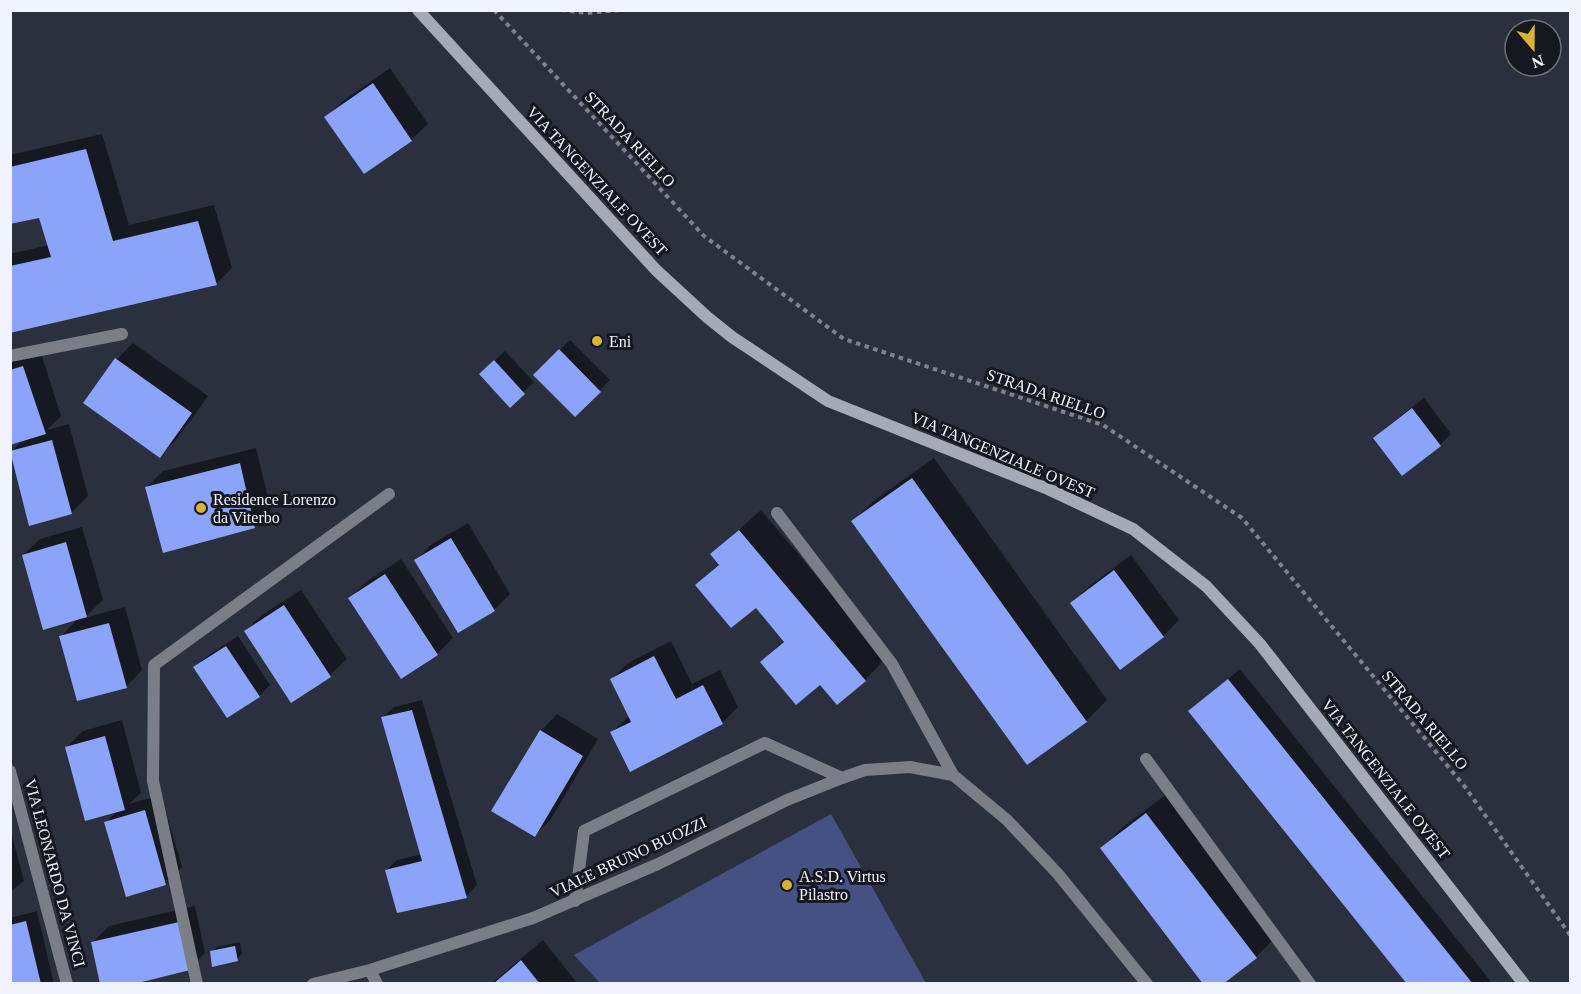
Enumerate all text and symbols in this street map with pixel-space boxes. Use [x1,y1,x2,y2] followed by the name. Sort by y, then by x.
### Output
[1503,18,1563,78] north arrow
[1529,52,1546,72] text: N
[581,88,679,190] street label: STRADA RIELLO
[523,103,671,259] street label: VIA TANGENZIALE OVEST
[609,333,632,350] place label: Eni
[590,334,604,348] marker: Eni
[985,366,1107,422] street label: STRADA RIELLO
[909,409,1097,501] street label: VIA TANGENZIALE OVEST
[213,491,336,526] place label: Residence Lorenzo da Viterbo
[194,501,208,515] marker: Residence Lorenzo da Viterbo
[1379,667,1471,773] street label: STRADA RIELLO
[1319,696,1454,862] street label: VIA TANGENZIALE OVEST
[22,777,88,969] street label: VIA LEONARDO DA VINCI
[547,813,709,901] street label: VIALE BRUNO BUOZZI
[799,868,886,903] place label: A.S.D. Virtus Pilastro
[780,878,794,892] marker: A.S.D. Virtus Pilastro

